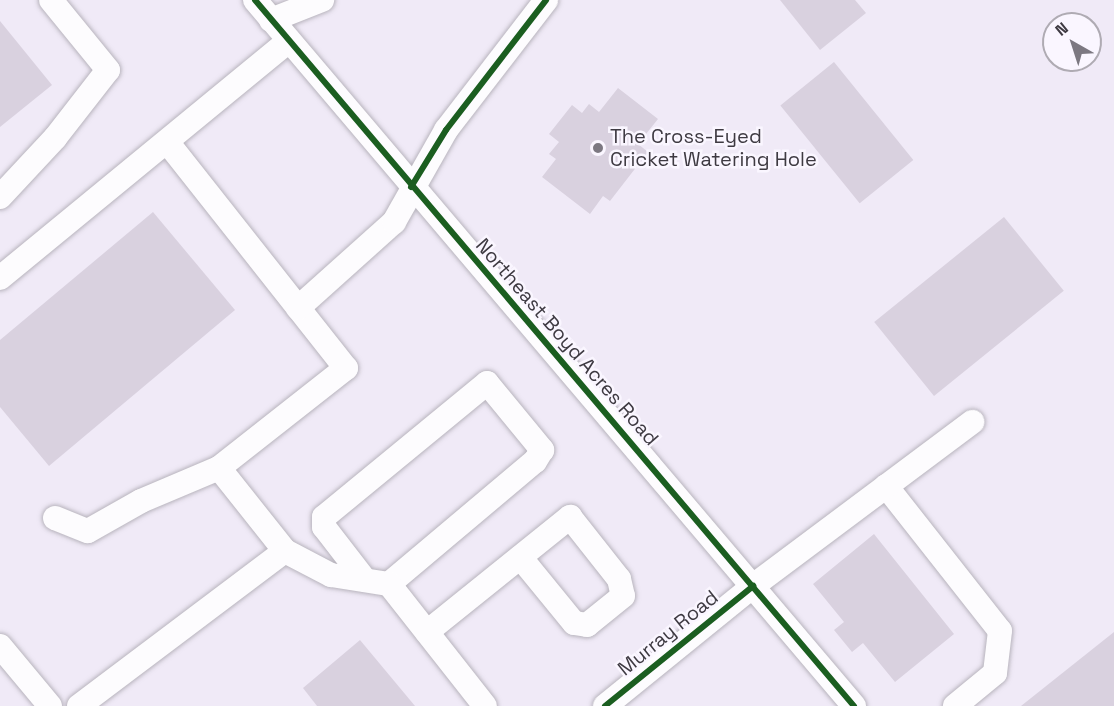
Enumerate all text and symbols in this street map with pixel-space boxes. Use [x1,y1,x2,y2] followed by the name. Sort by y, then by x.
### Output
[1042,12,1102,72] north arrow
[1051,18,1072,41] text: N
[610,124,817,171] place label: The Cross-Eyed Cricket Watering Hole
[591,141,605,155] marker: The Cross-Eyed Cricket Watering Hole
[470,233,664,451] street label: Northeast Boyd Acres Road
[613,585,723,681] street label: Murray Road

